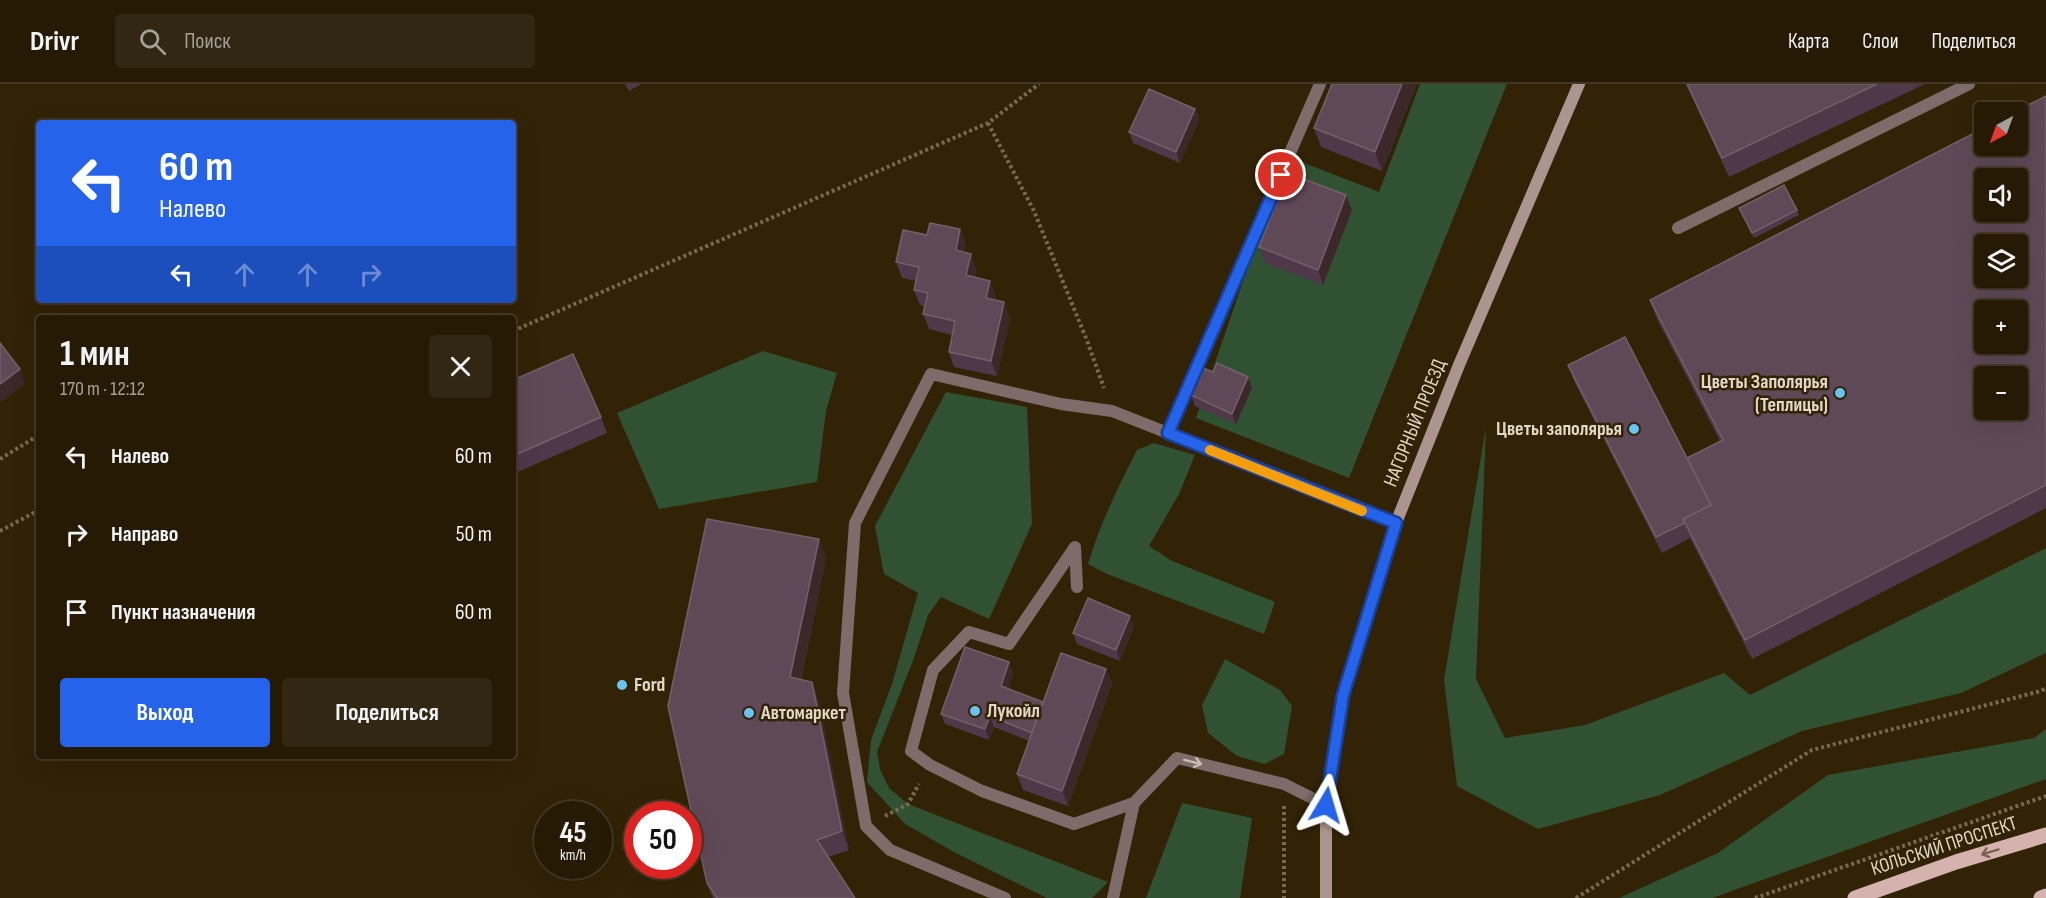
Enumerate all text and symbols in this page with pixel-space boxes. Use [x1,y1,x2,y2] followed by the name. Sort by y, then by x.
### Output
[115,14,535,68] search box
[30,25,79,58] text: Drivr
[136,25,169,58] icon: search
[184,28,231,55] text: Поиск
[1788,29,1829,54] text: Карта
[1862,29,1898,54] text: Слои
[1931,29,2016,54] text: Поделиться
[1974,102,2028,156] north arrow
[1974,102,2028,420] map controls
[159,142,233,193] text: 60 m
[60,144,138,222] icon: left
[1255,149,1306,200] pin
[1264,158,1297,191] icon: arrive
[1974,168,2028,222] button: sound
[159,193,226,225] text: Налево
[1974,234,2028,288] button: layers
[165,258,198,291] icon: left
[228,258,261,291] icon: ahead
[291,258,324,291] icon: ahead
[354,258,387,291] icon: right
[1974,300,2028,354] button: +
[60,333,130,376] text: 1 мин
[429,335,492,398] button: close
[1379,355,1452,490] street label: НАГОРНЫЙ ПРОЕЗД
[1974,366,2028,420] button: −
[1701,370,1828,417] place label: Цветы Заполярья (Теплицы)
[60,377,145,401] text: 170 m · 12:12
[1833,386,1847,400] marker: Цветы Заполярья (Теплицы)
[1496,417,1622,441] place label: Цветы заполярья
[1627,422,1641,436] marker: Цветы заполярья
[60,440,93,473] icon: left
[111,443,169,470] text: Налево
[455,443,492,470] text: 60 m
[60,518,93,551] icon: right
[111,521,178,548] text: Направо
[456,521,492,548] text: 50 m
[60,596,93,629] icon: arrive
[111,599,255,626] text: Пункт назначения
[455,599,492,626] text: 60 m
[634,673,665,697] place label: Ford
[60,678,270,747] button: Выход
[282,678,492,747] button: Поделиться
[615,678,629,692] marker: Ford
[987,699,1040,723] place label: Лукойл
[760,701,846,725] place label: Автомаркет
[968,704,982,718] marker: Лукойл
[742,706,756,720] marker: Автомаркет
[1184,757,1203,768] one-way arrow
[1294,773,1358,837] position arrow
[624,801,702,879] speed limit sign: 50
[1868,811,2020,881] street label: КОЛЬСКИЙ ПРОСПЕКТ
[559,815,587,851] text: 45
[560,846,586,865] text: km/h
[1981,847,2000,858] one-way arrow

